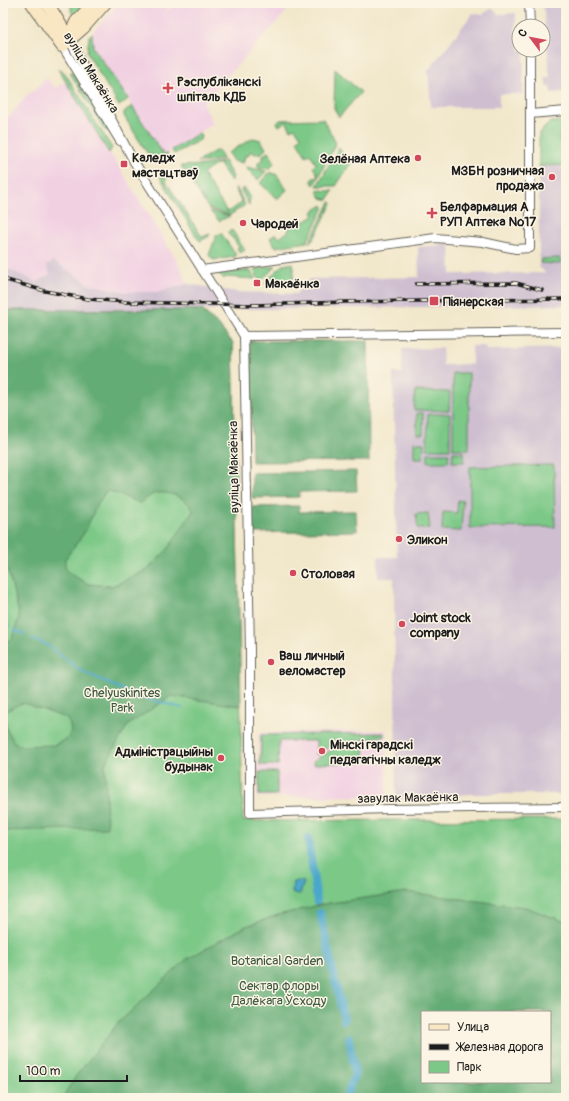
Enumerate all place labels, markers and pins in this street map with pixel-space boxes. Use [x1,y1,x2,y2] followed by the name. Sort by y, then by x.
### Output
[177,74,261,105] place label: Рэспубліканскі шпіталь КДБ
[162,82,174,94] marker: Рэспубліканскі шпіталь КДБ
[132,150,199,181] place label: Каледж мастацтваў
[320,151,410,167] place label: Зелёная Аптека
[413,153,423,163] marker: Зелёная Аптека
[119,159,129,169] marker: Каледж мастацтваў
[451,163,544,194] place label: МЗБН розничная продажа
[547,172,557,182] marker: МЗБН розничная продажа
[440,199,536,230] place label: Белфармация А РУП Аптека №17
[427,208,437,218] marker: Белфармация А РУП Аптека №17
[251,216,298,232] place label: Чародей
[238,218,248,228] marker: Чародей
[265,276,319,292] place label: Макаёнка
[252,278,262,288] marker: Макаёнка
[443,294,504,310] place label: Піянерская
[428,295,440,307] marker: Піянерская
[407,532,448,548] place label: Эликон
[394,534,404,544] marker: Эликон
[301,566,355,582] place label: Столовая
[288,568,298,578] marker: Столовая
[409,610,471,641] place label: Joint stock company
[397,619,407,629] marker: Joint stock company
[279,648,346,679] place label: Ваш личный веломастер
[266,657,276,667] marker: Ваш личный веломастер
[330,737,441,768] place label: Мінскі гарадскі педагагічны каледж
[114,744,213,775] place label: Адміністрацыйны будынак
[317,746,327,756] marker: Мінскі гарадскі педагагічны каледж
[216,753,226,763] marker: Адміністрацыйны будынак

